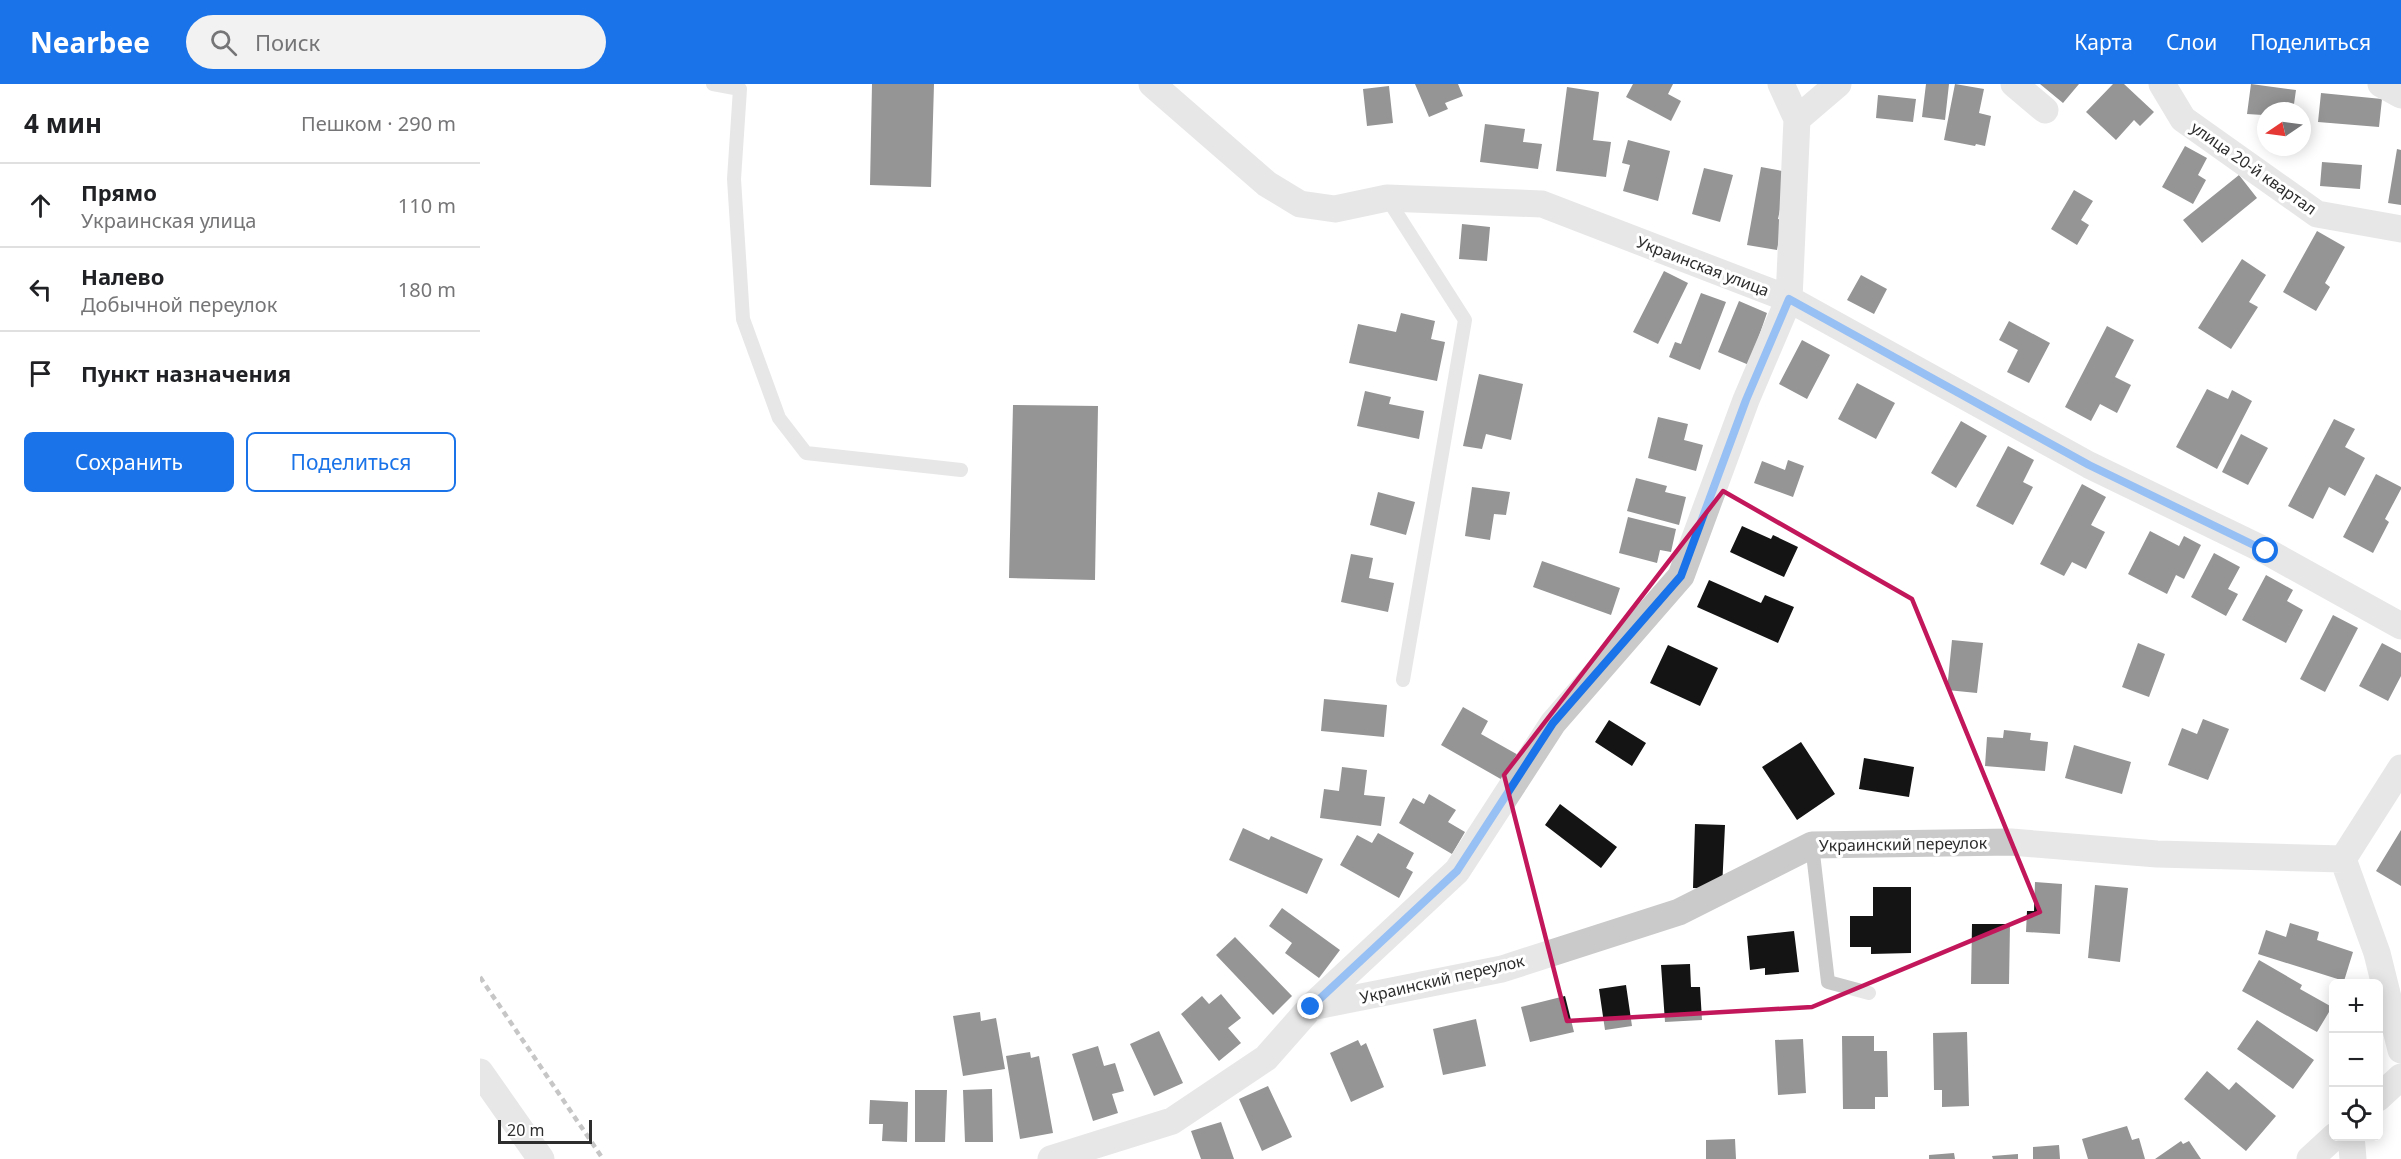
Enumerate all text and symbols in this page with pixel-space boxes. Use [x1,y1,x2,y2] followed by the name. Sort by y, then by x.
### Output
[186,15,606,69] search box
[30,23,150,61] text: Nearbee
[207,26,240,59] icon: search
[255,27,320,57] text: Поиск
[2074,28,2133,56] text: Карта
[2166,28,2217,56] text: Слои
[2250,28,2371,56] text: Поделиться
[2257,102,2311,156] north arrow
[24,105,102,141] text: 4 мин
[301,110,456,137] text: Пешком · 290 m
[2187,116,2321,220] street label: улица 20-й квартал
[81,177,157,207] text: Прямо
[24,189,57,222] icon: ahead
[398,192,456,219] text: 110 m
[81,207,256,234] text: Украинская улица
[1634,231,1772,301] street label: Украинская улица
[81,261,164,291] text: Налево
[24,273,57,306] icon: left
[398,276,456,303] text: 180 m
[81,291,277,318] text: Добычной переулок
[24,357,57,390] icon: arrive
[81,358,291,388] text: Пункт назначения
[24,432,234,492] button: Сохранить
[246,432,456,492] button: Поделиться
[2252,537,2278,563] route start
[1819,832,1988,856] street label: Украинский переулок
[1358,949,1527,1009] street label: Украинский переулок
[2329,979,2383,1141] map controls
[2329,979,2383,1033] button: +
[1297,993,1323,1019] route end
[2329,1033,2383,1087] button: −
[2329,1087,2383,1141] button: locate
[498,1117,592,1144] scale bar
[507,1119,544,1141] text: 20 m

